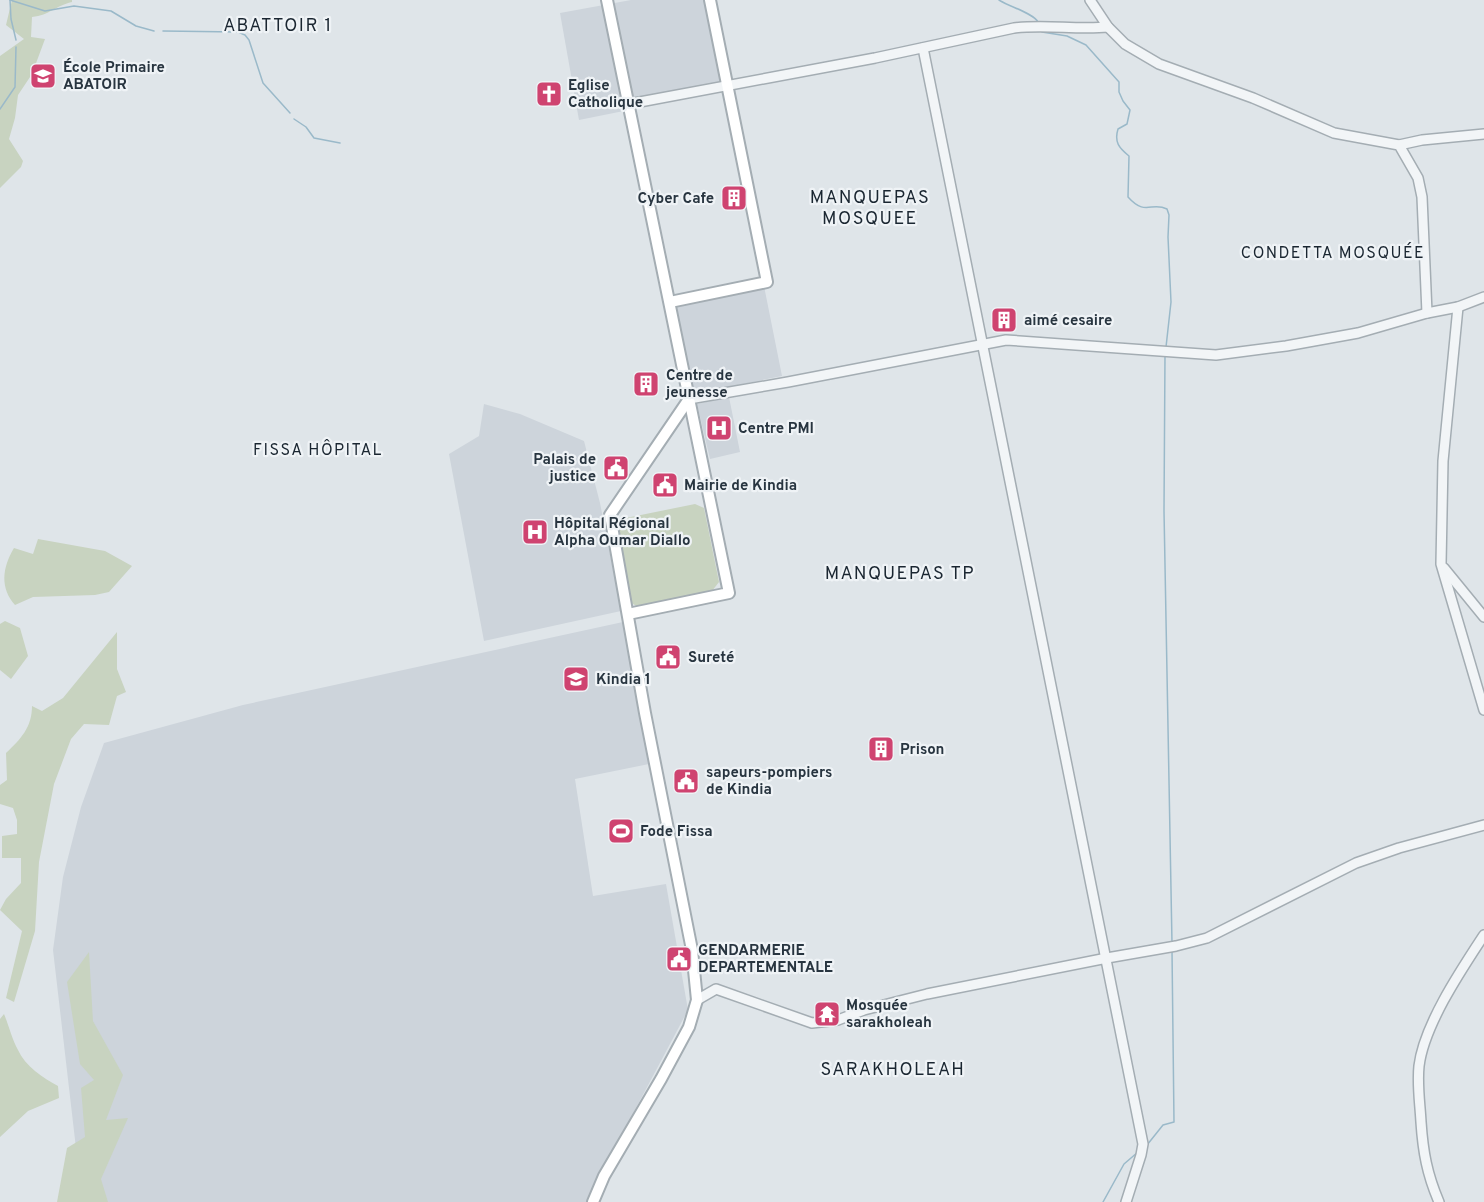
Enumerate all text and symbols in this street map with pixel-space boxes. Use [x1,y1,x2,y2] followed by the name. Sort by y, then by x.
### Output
[223,15,333,38] district label: ABATTOIR 1
[63,58,165,95] place label: École Primaire ABATOIR
[28,61,58,91] school or university icon: École Primaire ABATOIR
[568,77,643,113] place label: Eglise Catholique
[534,79,564,109] church icon: Eglise Catholique
[719,183,749,213] building icon: Cyber Cafe
[810,187,930,231] district label: MANQUEPAS MOSQUEE
[637,190,714,209] place label: Cyber Cafe
[1241,242,1425,264] district label: СONDETTA MOSQUÉE
[989,305,1019,335] building icon: aimé cesaire
[1024,312,1112,331] place label: aimé cesaire
[665,367,733,403] place label: Centre de jeunesse
[631,369,661,399] building icon: Centre de jeunesse
[704,413,734,443] hospital icon: Centre PMI
[738,420,814,439] place label: Centre PMI
[253,439,383,461] district label: FISSA HÔPITAL
[533,451,596,487] place label: Palais de justice
[601,453,631,483] public building icon: Palais de justice
[650,470,680,500] public building icon: Mairie de Kindia
[684,477,797,496] place label: Mairie de Kindia
[554,515,691,551] place label: Hôpital Régional Alpha Oumar Diallo
[520,517,550,547] hospital icon: Hôpital Régional Alpha Oumar Diallo
[825,563,975,586] district label: MANQUEPAS TP
[653,642,683,672] public building icon: Sureté
[688,649,734,668] place label: Sureté
[561,664,591,694] school or university icon: Kindia 1
[596,671,651,690] place label: Kindia 1
[866,734,896,764] building icon: Prison
[900,741,944,760] place label: Prison
[706,764,833,800] place label: sapeurs-pompiers de Kindia
[671,766,701,796] public building icon: sapeurs-pompiers de Kindia
[606,816,636,846] sports icon: Fode Fissa
[640,823,713,842] place label: Fode Fissa
[698,942,833,978] place label: GENDARMERIE DEPARTEMENTALE
[664,944,694,974] public building icon: GENDARMERIE DEPARTEMENTALE
[846,997,932,1033] place label: Mosquée sarakholeah
[812,999,842,1029] temple icon: Mosquée sarakholeah
[821,1059,965,1082] district label: SARAKHOLEAH

